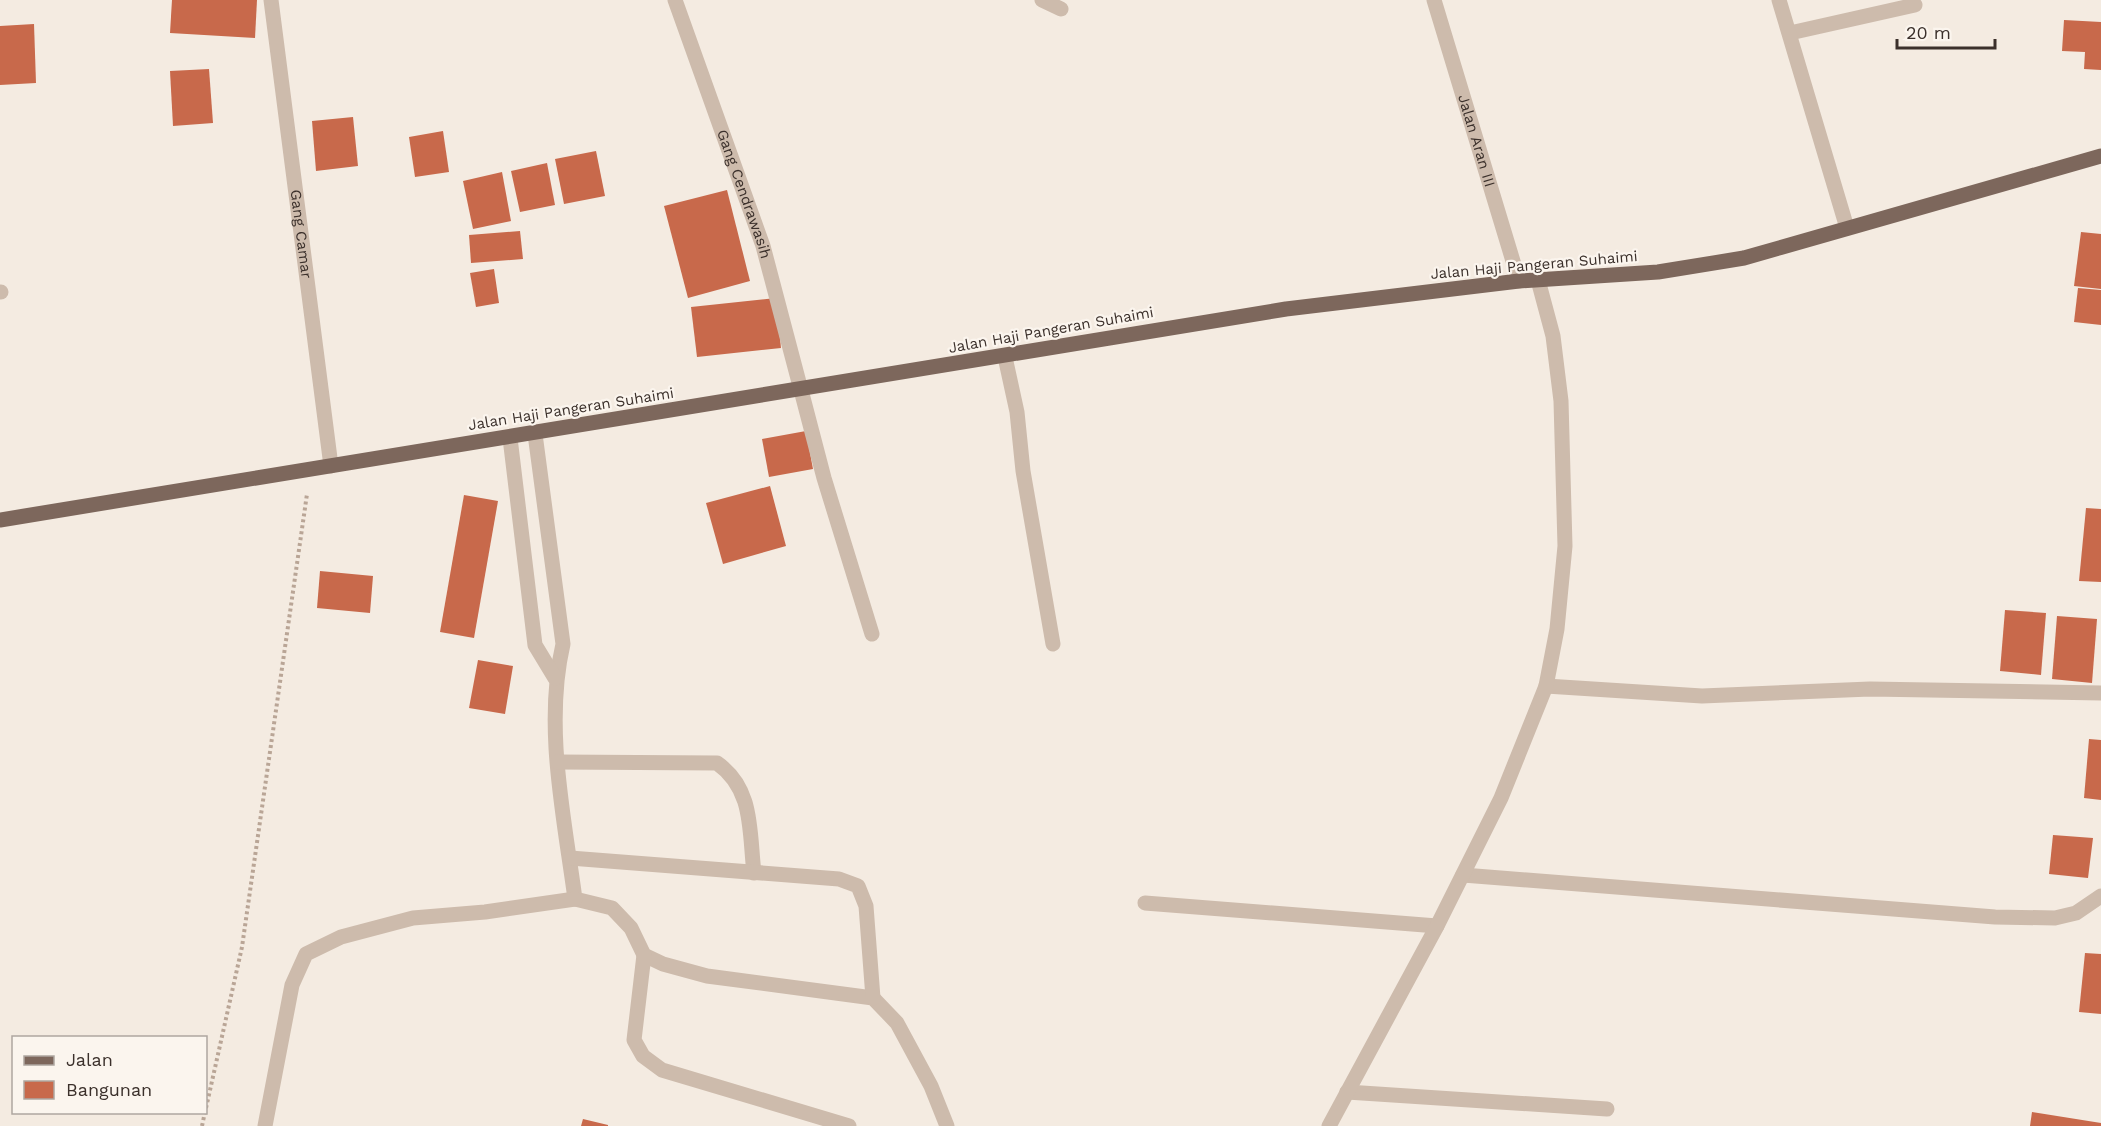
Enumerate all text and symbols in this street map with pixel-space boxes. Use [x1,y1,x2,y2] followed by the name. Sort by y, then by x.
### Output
[1897,12,1994,50] scale bar
[1906,22,1951,43] text: 20 m
[1454,92,1499,189] street label: Jalan Aran III
[713,127,775,261] street label: Gang Cendrawasih
[286,189,316,280] street label: Gang Camar
[1430,247,1638,283] street label: Jalan Haji Pangeran Suhaimi
[947,303,1155,357] street label: Jalan Haji Pangeran Suhaimi
[467,384,675,434] street label: Jalan Haji Pangeran Suhaimi
[12,1036,207,1114] legend
[66,1049,113,1070] text: Jalan
[66,1079,152,1100] text: Bangunan

